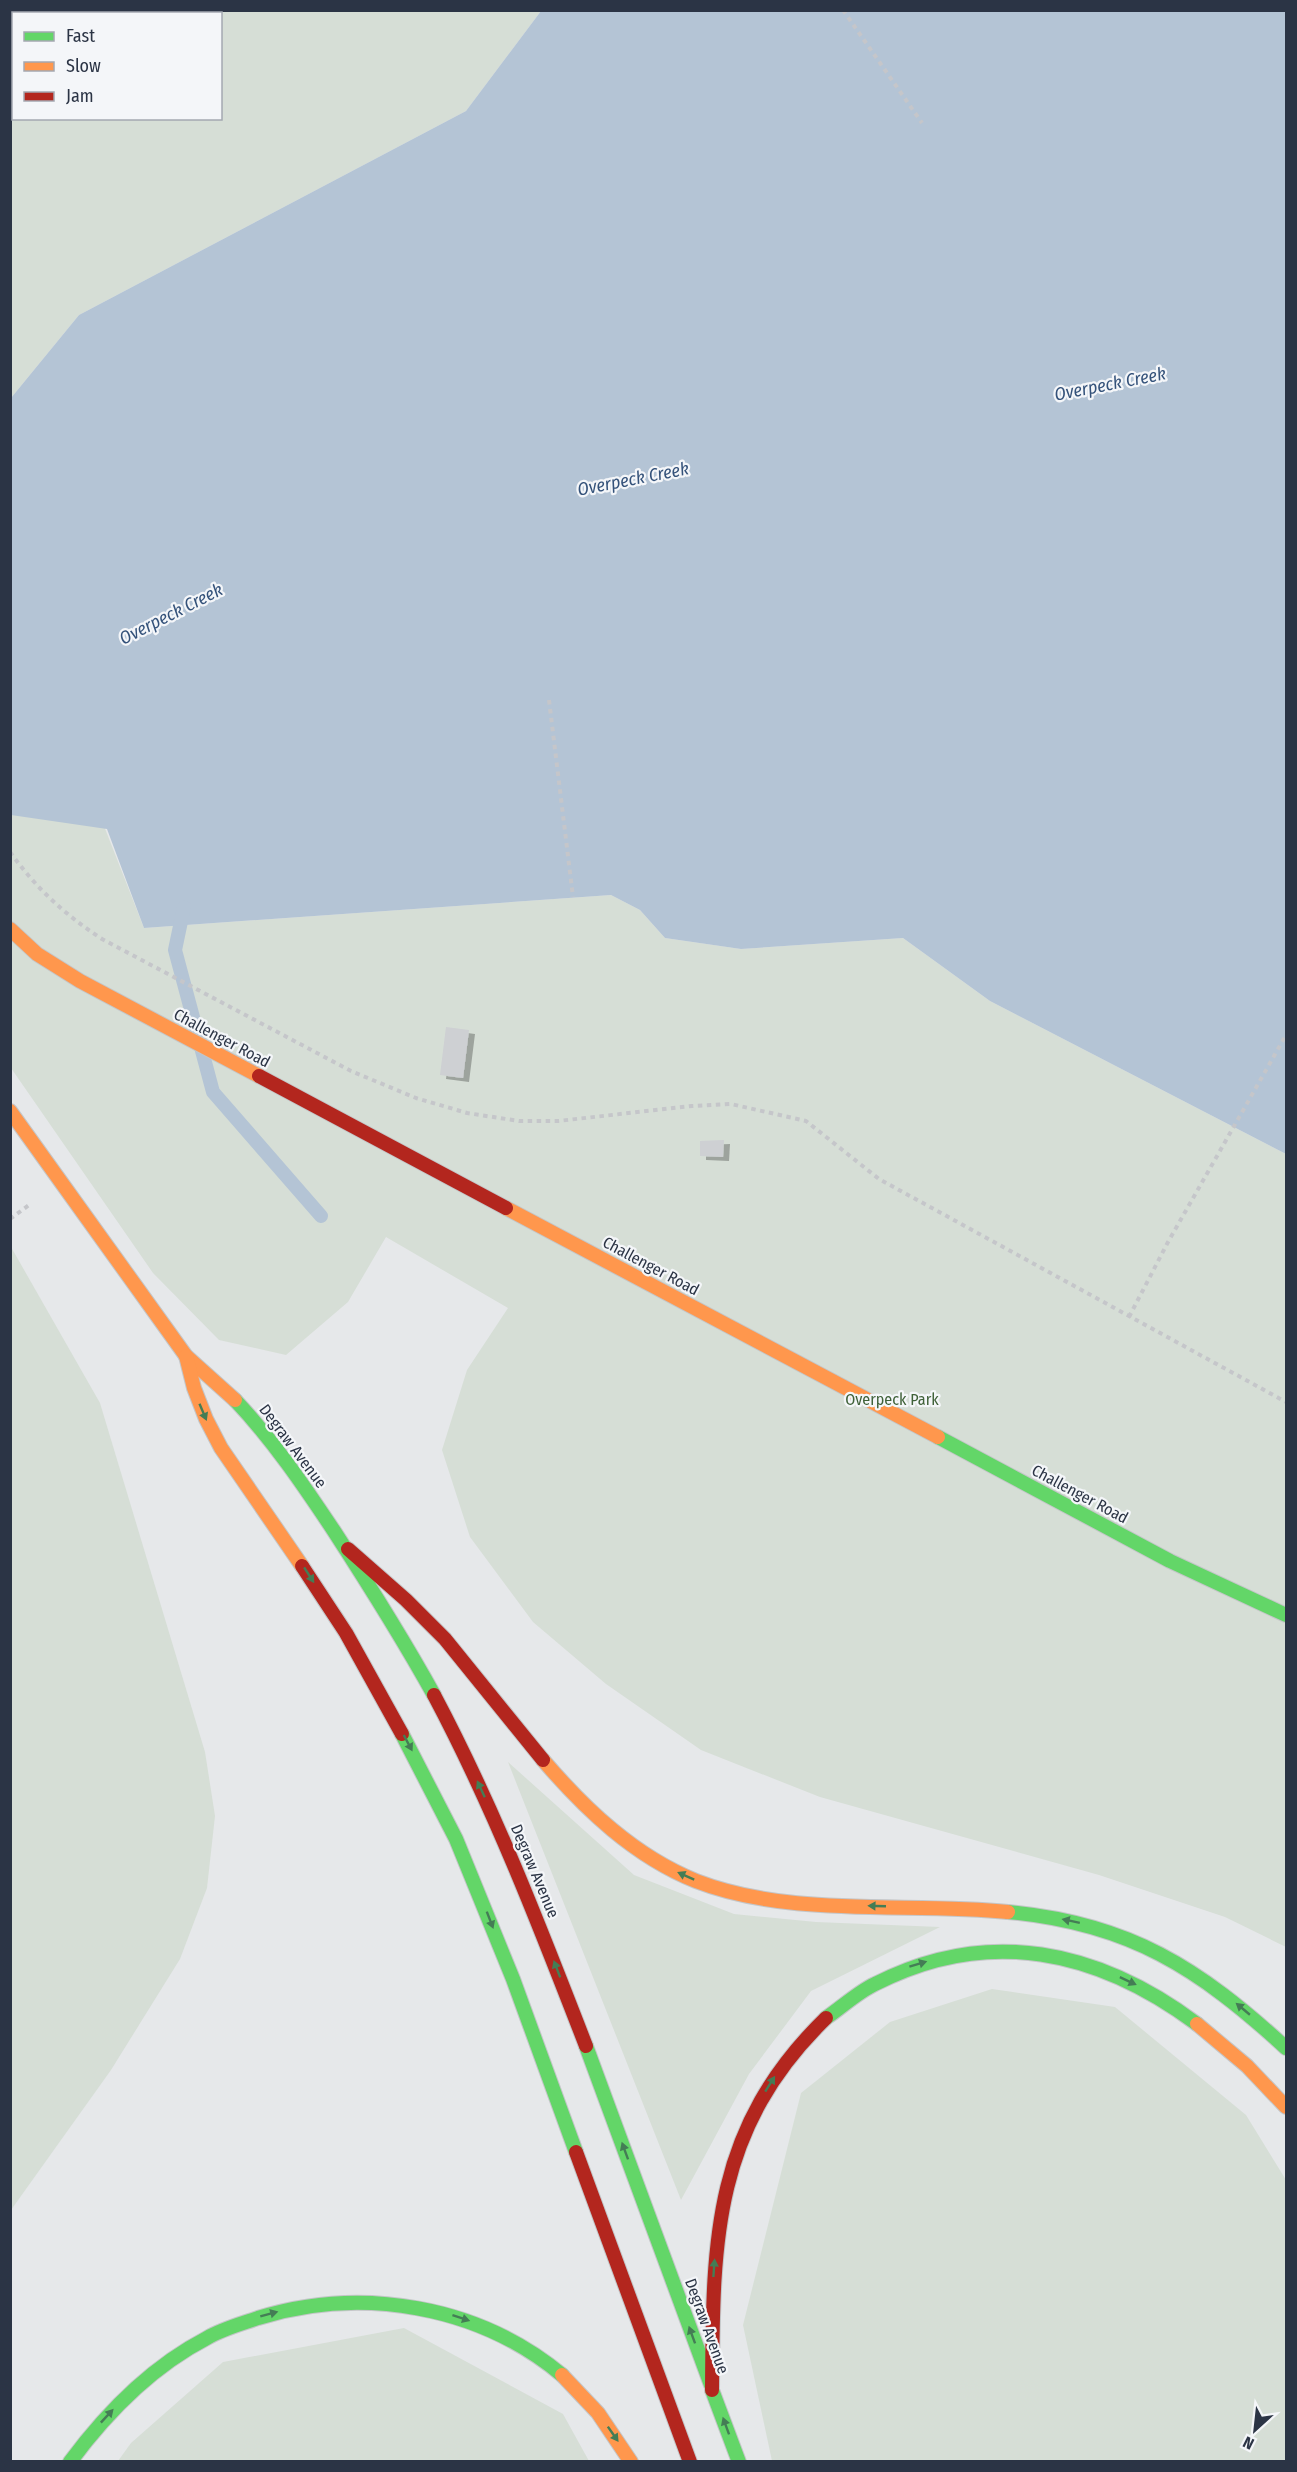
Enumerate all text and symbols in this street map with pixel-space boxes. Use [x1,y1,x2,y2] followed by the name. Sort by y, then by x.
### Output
[12,12,222,120] legend
[66,25,95,47] text: Fast
[66,55,101,77] text: Slow
[66,85,94,107] text: Jam
[1052,362,1168,406] water label: Overpeck Creek
[575,457,691,501] water label: Overpeck Creek
[116,579,226,649] water label: Overpeck Creek
[171,1005,273,1071] street label: Challenger Road
[600,1233,702,1299] street label: Challenger Road
[845,1390,939,1409] park label: Overpeck Park
[255,1400,331,1492] street label: Degraw Avenue
[198,1403,208,1421] one-way arrow
[1029,1461,1131,1527] street label: Challenger Road
[303,1567,314,1583] one-way arrow
[403,1735,413,1752] one-way arrow
[477,1781,486,1798] one-way arrow
[507,1821,563,1921] street label: Degraw Avenue
[676,1871,694,1881] one-way arrow
[868,1902,887,1911] one-way arrow
[485,1911,495,1929] one-way arrow
[1062,1916,1081,1925] one-way arrow
[909,1959,927,1968] one-way arrow
[552,1960,562,1978] one-way arrow
[1119,1976,1137,1986] one-way arrow
[1236,2003,1251,2016] one-way arrow
[764,2076,775,2092] one-way arrow
[620,2142,630,2160] one-way arrow
[709,2259,719,2278] one-way arrow
[681,2276,733,2376] street label: Degraw Avenue
[260,2309,279,2319] one-way arrow
[452,2314,470,2323] one-way arrow
[687,2325,697,2343] one-way arrow
[1225,2400,1285,2460] north arrow
[99,2410,113,2424] one-way arrow
[720,2416,730,2434] one-way arrow
[607,2426,619,2442] one-way arrow
[1240,2432,1257,2454] text: N

